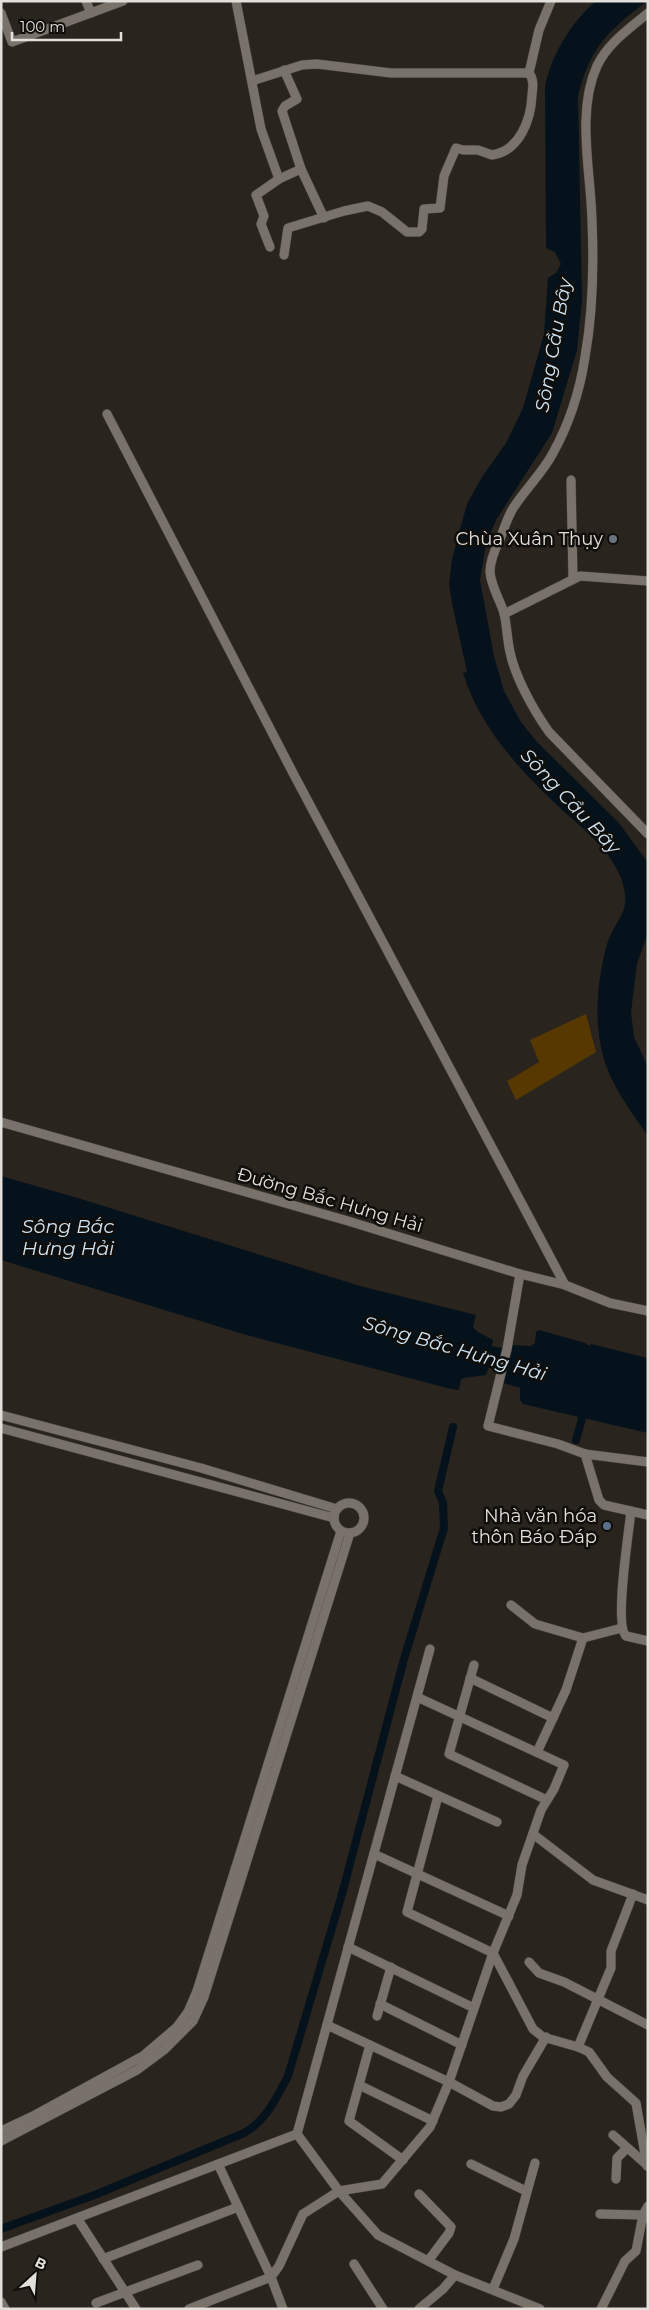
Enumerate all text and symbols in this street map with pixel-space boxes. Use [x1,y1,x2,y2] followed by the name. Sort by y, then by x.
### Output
[12,10,121,42] scale bar
[20,17,65,36] text: 100 m
[530,275,577,414] water label: Sông Cầu Bây
[455,528,603,550] place label: Chùa Xuân Thụy
[607,533,619,545] marker: Chùa Xuân Thụy
[516,744,626,860] water label: Sông Cầu Bây
[235,1163,425,1237] street label: Đường Bắc Hưng Hải
[22,1215,115,1260] water label: Sông Bắc Hưng Hải
[361,1311,550,1386] water label: Sông Bắc Hưng Hải
[471,1505,597,1548] place label: Nhà văn hóa thôn Báo Đáp
[601,1520,613,1532] marker: Nhà văn hóa thôn Báo Đáp
[10,2250,60,2300] north arrow
[32,2253,50,2274] text: B

